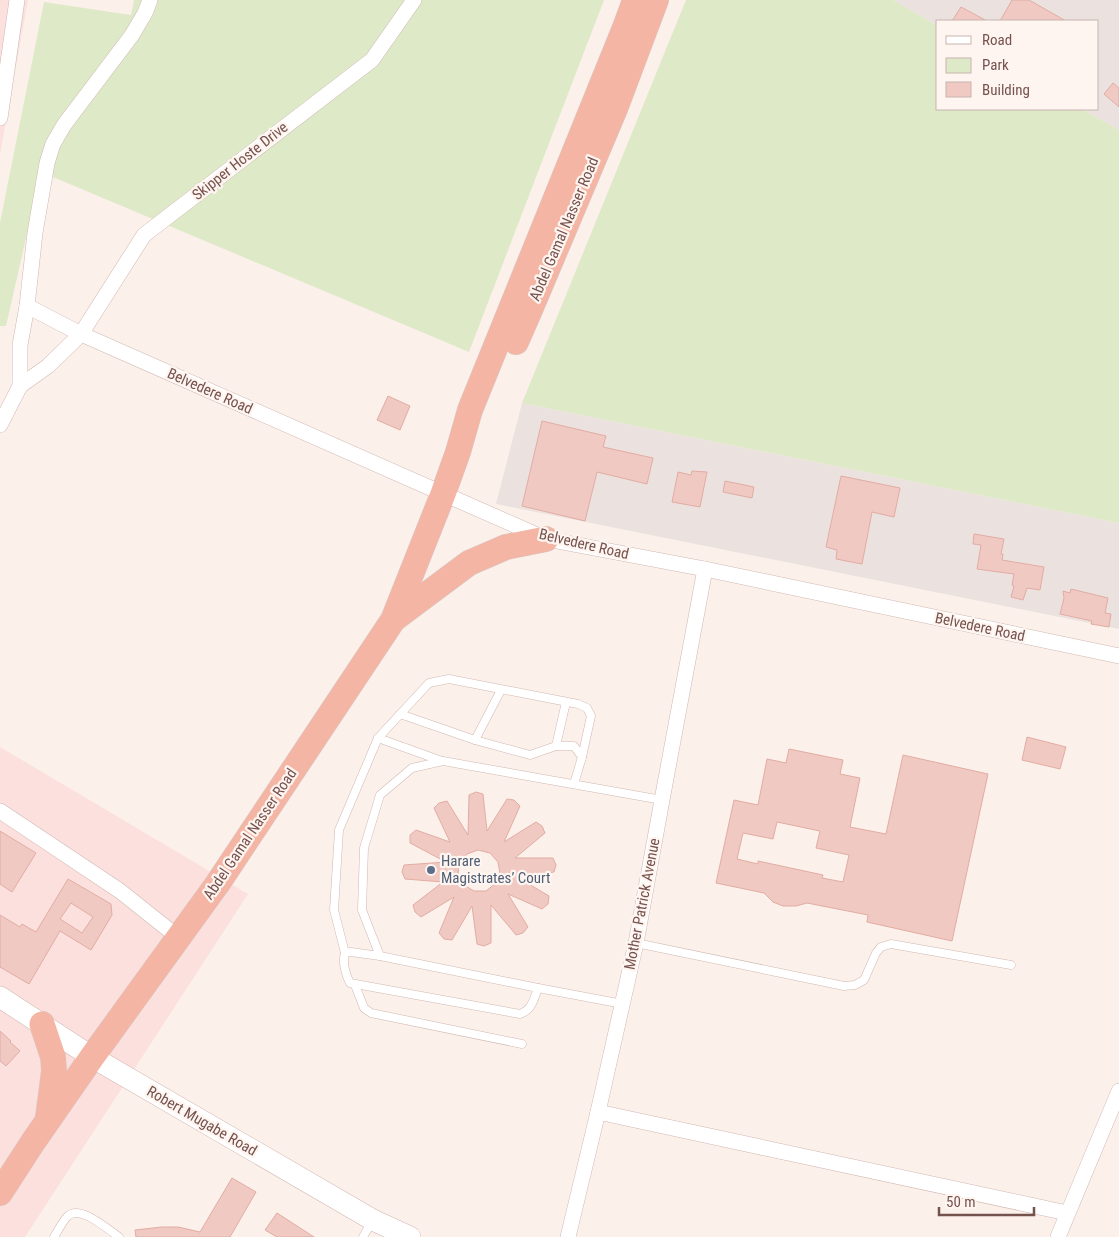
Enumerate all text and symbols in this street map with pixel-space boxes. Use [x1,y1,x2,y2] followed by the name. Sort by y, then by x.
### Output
[936,20,1099,110] legend
[982,31,1012,49] text: Road
[982,56,1009,74] text: Park
[982,81,1030,99] text: Building
[189,118,291,204] street label: Skipper Hoste Drive
[526,155,602,303] street label: Abdel Gamal Nasser Road
[165,364,255,418] street label: Belvedere Road
[537,525,631,563] street label: Belvedere Road
[933,609,1027,645] street label: Belvedere Road
[199,765,301,903] street label: Abdel Gamal Nasser Road
[620,837,664,971] street label: Mother Patrick Avenue
[441,852,550,887] place label: Harare Magistrates’ Court
[425,864,437,876] marker: Harare Magistrates’ Court
[144,1082,260,1160] street label: Robert Mugabe Road
[939,1184,1034,1216] scale bar
[946,1193,976,1211] text: 50 m

